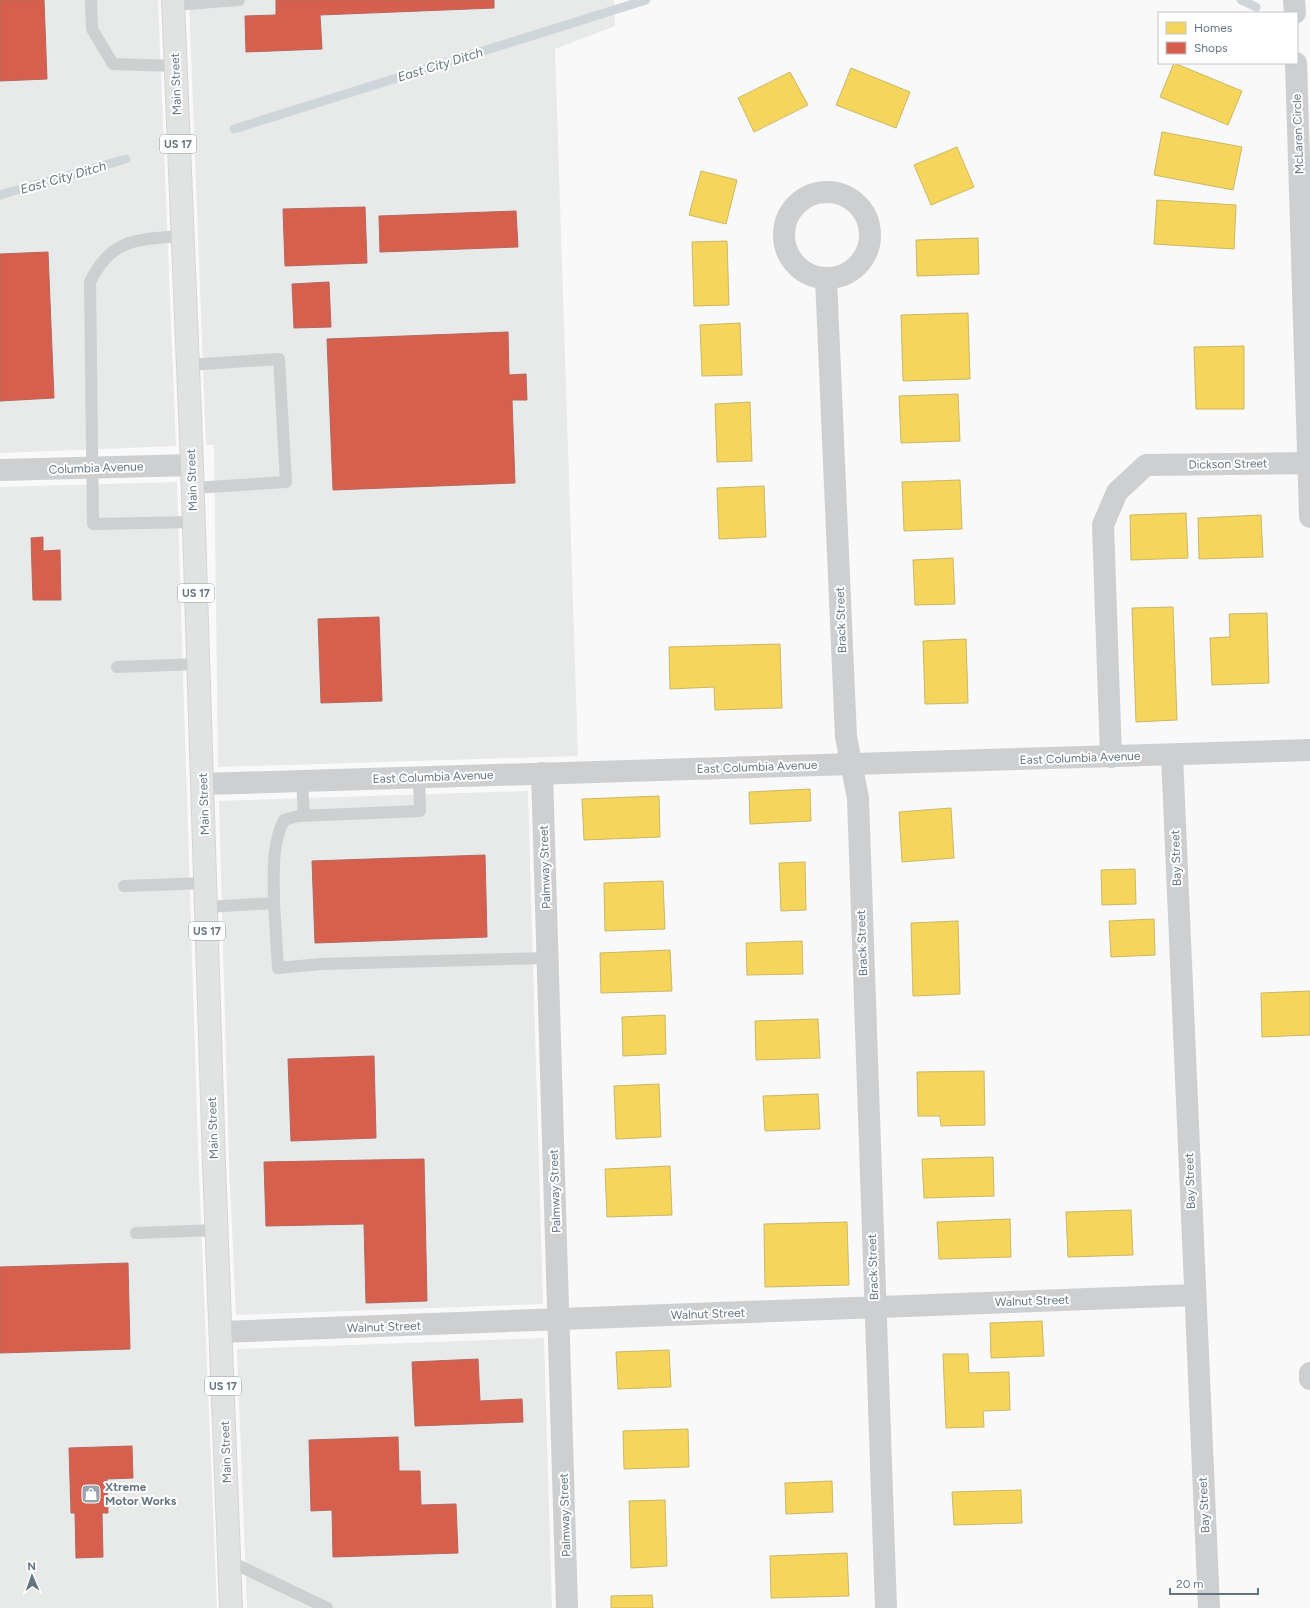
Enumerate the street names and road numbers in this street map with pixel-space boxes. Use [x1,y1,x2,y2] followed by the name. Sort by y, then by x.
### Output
[168,52,184,115] street label: Main Street
[1290,93,1306,174] street label: McLaren Circle
[160,135,196,153] road number: US 17
[184,448,200,511] street label: Main Street
[1188,456,1268,472] street label: Dickson Street
[48,459,144,477] street label: Columbia Avenue
[178,584,214,602] road number: US 17
[833,586,849,653] street label: Brack Street
[1019,749,1141,767] street label: East Columbia Avenue
[696,758,818,776] street label: East Columbia Avenue
[372,768,494,786] street label: East Columbia Avenue
[196,772,212,835] street label: Main Street
[537,824,553,909] street label: Palmway Street
[1168,829,1184,886] street label: Bay Street
[854,909,870,976] street label: Brack Street
[189,922,225,940] road number: US 17
[205,1096,221,1159] street label: Main Street
[547,1148,563,1233] street label: Palmway Street
[1182,1152,1198,1209] street label: Bay Street
[865,1233,881,1300] street label: Brack Street
[995,1293,1070,1309] street label: Walnut Street
[671,1306,746,1322] street label: Walnut Street
[347,1319,422,1335] street label: Walnut Street
[205,1377,241,1395] road number: US 17
[218,1420,234,1483] street label: Main Street
[557,1472,573,1557] street label: Palmway Street
[1196,1476,1212,1533] street label: Bay Street

